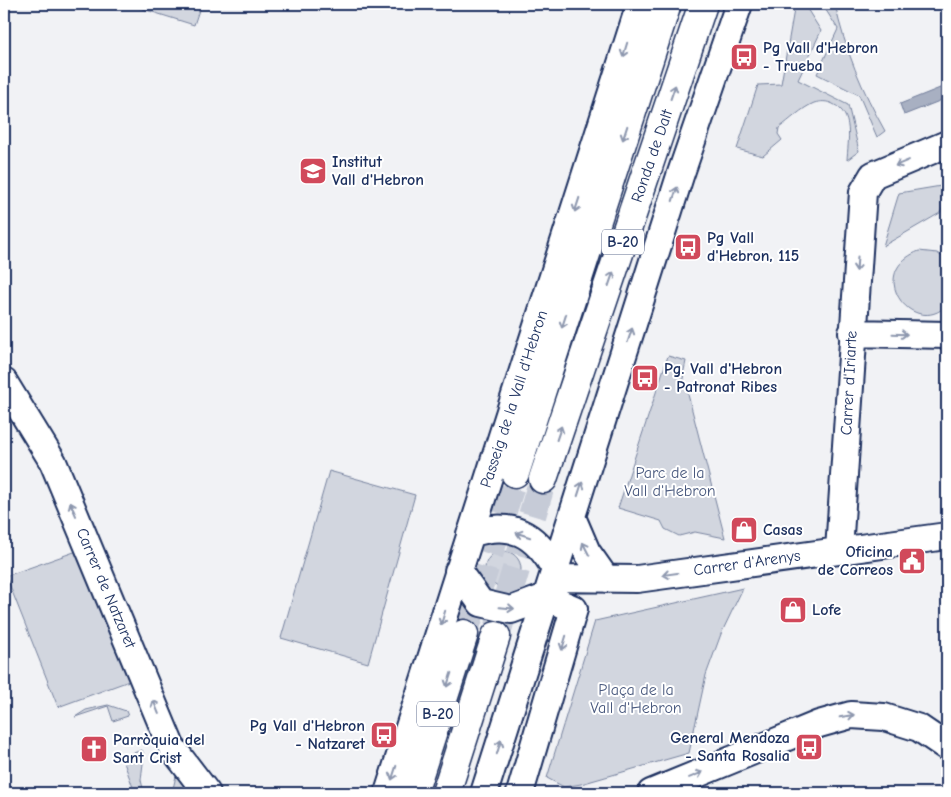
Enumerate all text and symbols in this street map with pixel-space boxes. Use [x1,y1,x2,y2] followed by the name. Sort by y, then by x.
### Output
[763,39,878,75] place label: Pg Vall d'Hebron - Trueba
[620,42,630,58] one-way arrow
[729,42,759,72] bus stop icon: Pg Vall d'Hebron - Trueba
[669,85,678,100] one-way arrow
[628,107,676,205] street label: Ronda de Dalt
[620,125,629,141] one-way arrow
[332,153,424,189] place label: Institut Vall d'Hebron
[298,156,328,186] school or university icon: Institut Vall d'Hebron
[895,158,910,168] one-way arrow
[670,187,680,203] one-way arrow
[571,197,581,213] one-way arrow
[707,229,799,265] place label: Pg Vall d'Hebron, 115
[602,230,644,254] road number: B-20
[673,232,703,262] bus stop icon: Pg Vall d'Hebron, 115
[853,256,862,272] one-way arrow
[606,271,616,287] one-way arrow
[477,308,551,490] street label: Passeig de la Vall d'Hebron
[559,313,569,329] one-way arrow
[626,327,635,343] one-way arrow
[892,329,908,339] one-way arrow
[837,330,861,436] street label: Carrer d'Iriarte
[664,360,782,396] place label: Pg. Vall d'Hebron - Patronat Ribes
[630,363,660,393] bus stop icon: Pg. Vall d'Hebron - Patronat Ribes
[555,426,564,442] one-way arrow
[624,464,716,500] park label: Parc de la Vall d'Hebron
[576,482,586,498] one-way arrow
[68,502,78,517] one-way arrow
[729,515,759,545] shop icon: Casas
[763,521,803,539] place label: Casas
[73,525,140,651] street label: Carrer de Natzaret
[515,529,531,539] one-way arrow
[581,542,591,557] one-way arrow
[818,543,893,579] place label: Oficina de Correos
[897,546,927,576] public building icon: Oficina de Correos
[692,547,802,579] street label: Carrer d'Arenys
[662,570,678,580] one-way arrow
[778,595,808,625] shop icon: Lofe
[812,601,841,619] place label: Lofe
[499,603,515,613] one-way arrow
[438,609,447,625] one-way arrow
[558,635,568,651] one-way arrow
[444,672,453,688] one-way arrow
[590,681,682,717] park label: Plaça de la Vall d'Hebron
[150,700,160,715] one-way arrow
[417,702,459,726] road number: B-20
[839,711,855,721] one-way arrow
[250,717,366,753] place label: Pg Vall d'Hebron - Natzaret
[369,720,399,750] bus stop icon: Pg Vall d'Hebron - Natzaret
[670,729,790,765] place label: General Mendoza - Santa Rosalia
[113,731,205,767] place label: Parròquia del Sant Crist
[794,732,824,762] bus stop icon: General Mendoza - Santa Rosalia
[79,734,109,764] church icon: Parròquia del Sant Crist
[494,739,504,755] one-way arrow
[389,764,399,780] one-way arrow
[688,769,703,779] one-way arrow

